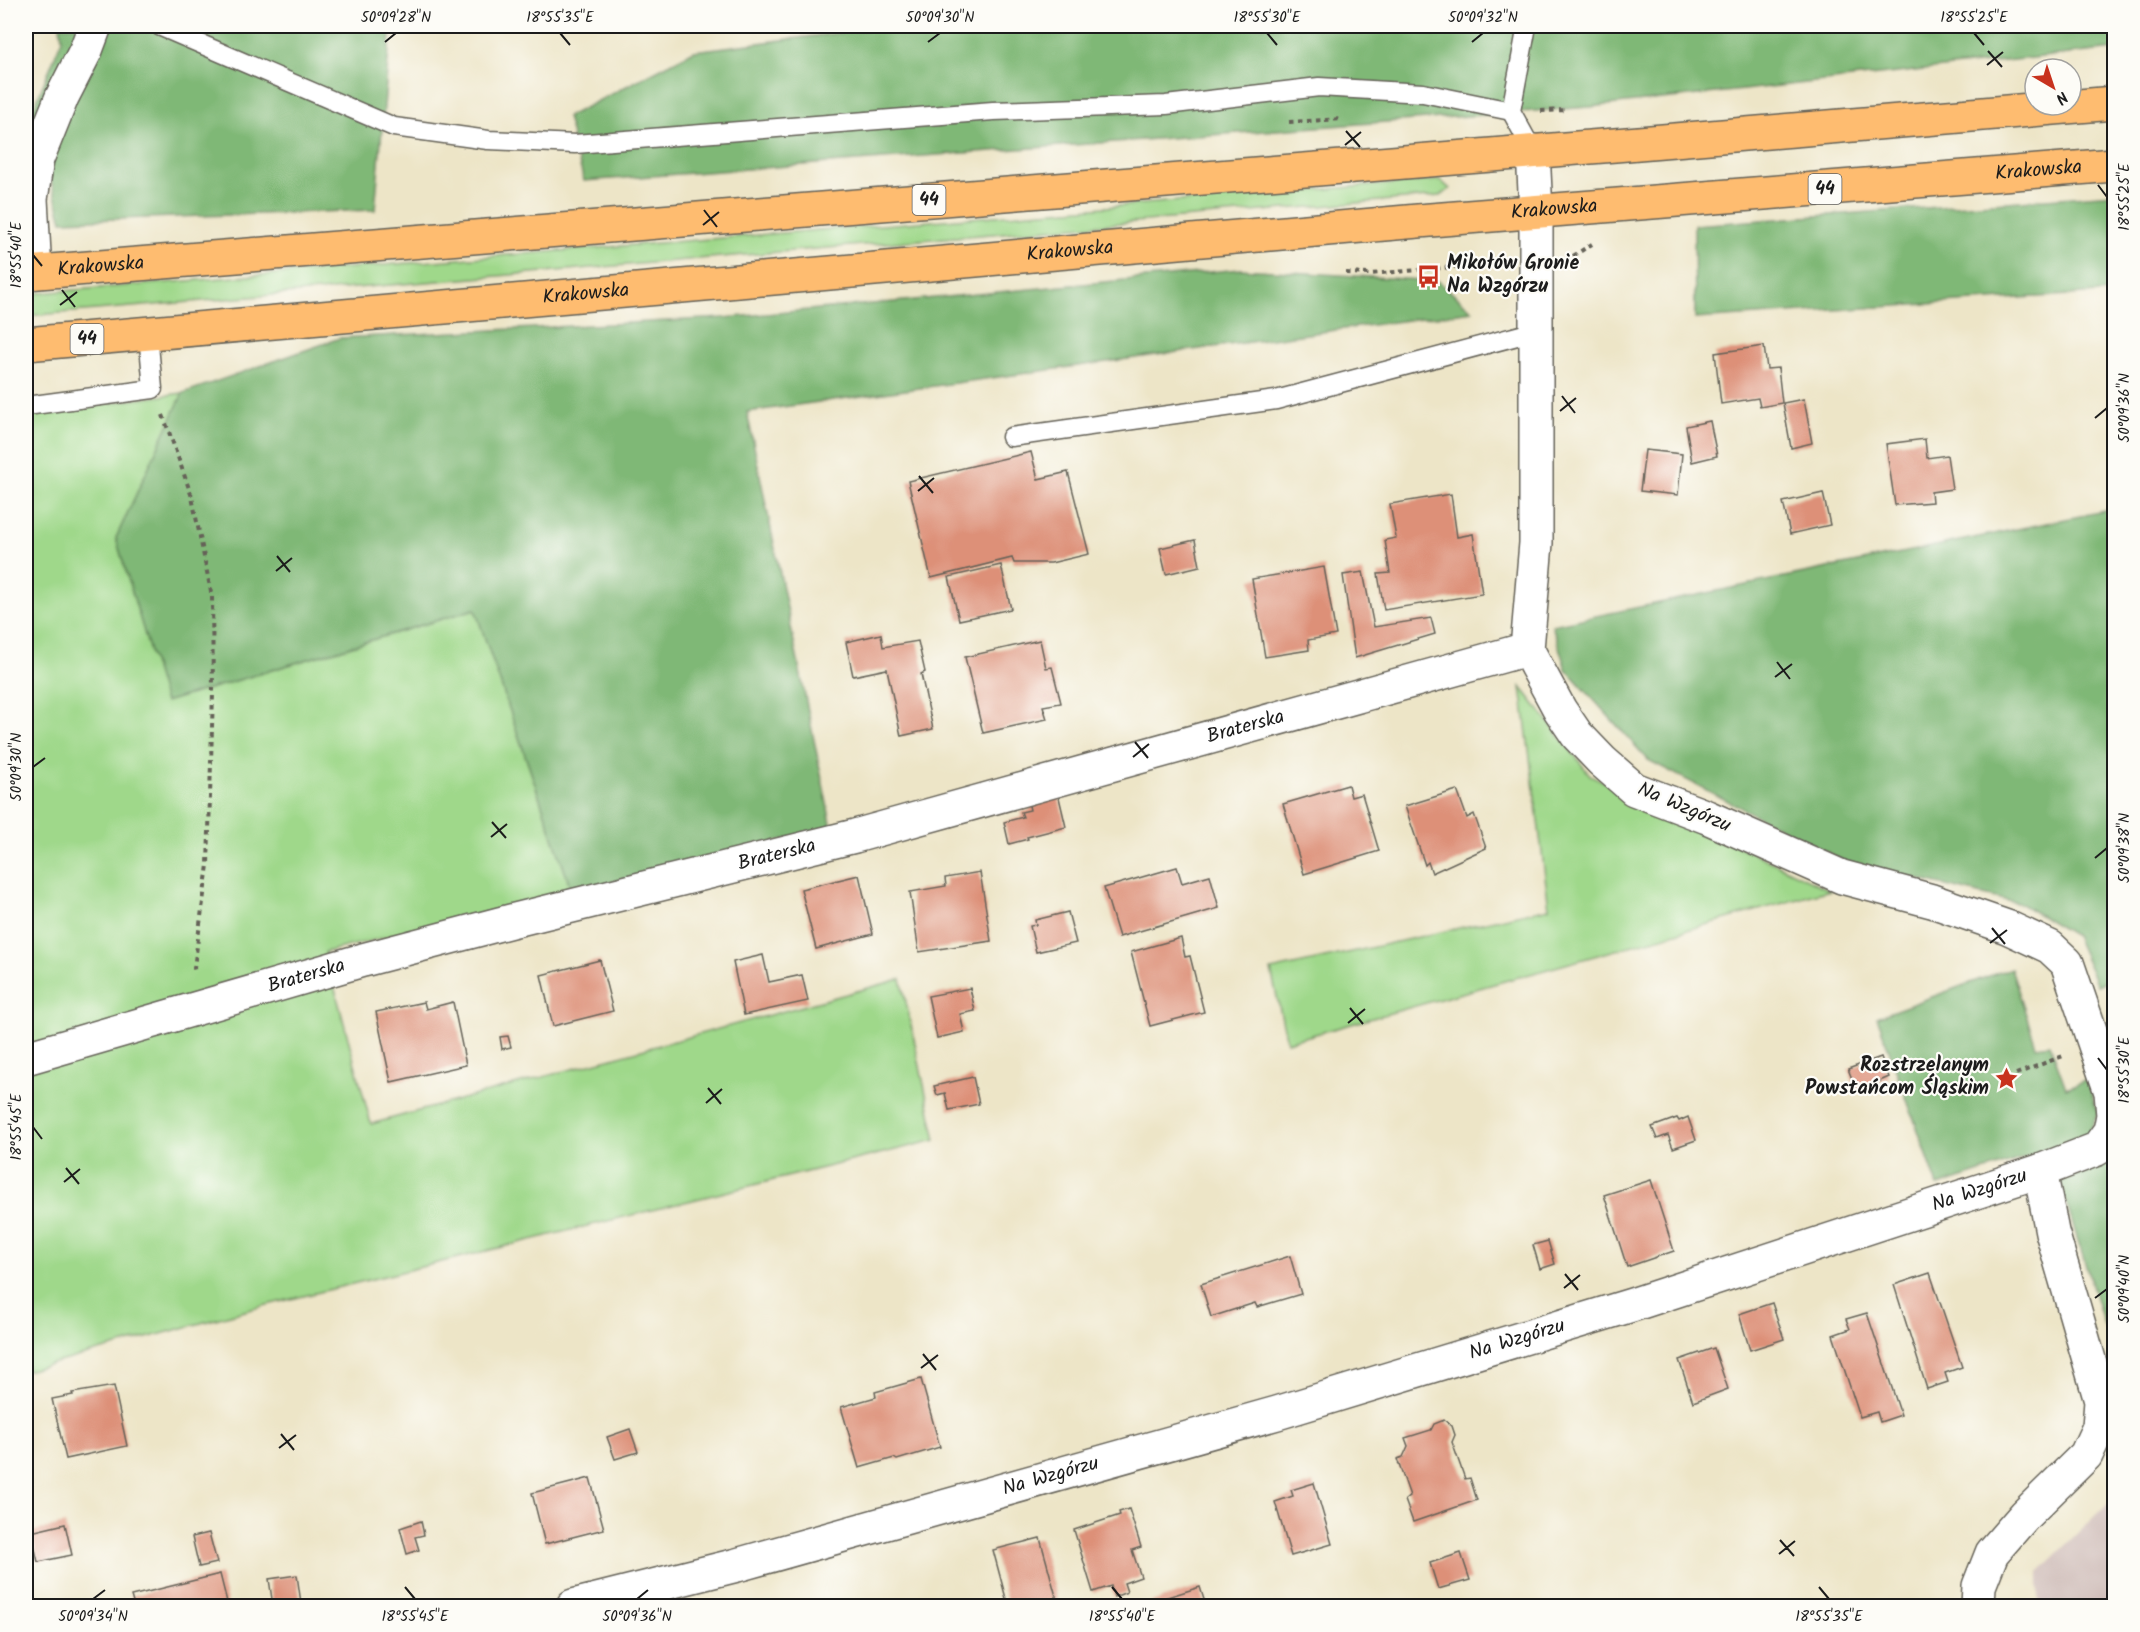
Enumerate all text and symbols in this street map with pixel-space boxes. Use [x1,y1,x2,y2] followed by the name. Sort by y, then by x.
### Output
[361,6,431,30] text: 50°09'28"N
[526,6,595,30] text: 18°55'35"E
[906,6,974,30] text: 50°09'30"N
[1234,6,1302,30] text: 18°55'30"E
[1448,6,1518,30] text: 50°09'32"N
[1940,6,2009,30] text: 18°55'25"E
[2023,57,2083,117] north arrow
[2050,85,2073,110] text: N
[1994,152,2083,191] street label: Krakowska
[2113,162,2137,231] text: 18°55'25"E
[1808,174,1842,204] road number: 44
[912,185,946,215] road number: 44
[1509,191,1599,229] street label: Krakowska
[5,220,29,288] text: 18°55'40"E
[1025,232,1115,272] street label: Krakowska
[56,248,145,286] street label: Krakowska
[1447,248,1579,303] place label: Mikołów Gronie Na Wzgórzu
[1416,263,1442,289] bus stop icon: Mikołów Gronie Na Wzgórzu
[541,275,631,314] street label: Krakowska
[70,324,104,354] road number: 44
[2113,373,2137,443] text: 50°09'36"N
[1203,701,1288,753] street label: Braterska
[5,733,29,801] text: 50°09'30"N
[1632,774,1736,842] street label: Na Wzgórzu
[2113,813,2137,883] text: 50°09'38"N
[735,830,819,880] street label: Braterska
[264,950,349,1003] street label: Braterska
[2113,1035,2137,1103] text: 18°55'30"E
[1805,1050,1989,1105] place label: Rozstrzelanym Powstańcom Śląskim
[1994,1065,2020,1091] place icon: Rozstrzelanym Powstańcom Śląskim
[5,1092,29,1161] text: 18°55'45"E
[1928,1160,2032,1221] street label: Na Wzgórzu
[2113,1255,2137,1323] text: 50°09'40"N
[1465,1310,1569,1370] street label: Na Wzgórzu
[999,1448,1103,1506] street label: Na Wzgórzu
[58,1605,128,1629] text: 50°09'34"N
[381,1605,450,1629] text: 18°55'45"E
[602,1605,672,1629] text: 50°09'36"N
[1089,1605,1157,1629] text: 18°55'40"E
[1795,1605,1864,1629] text: 18°55'35"E

